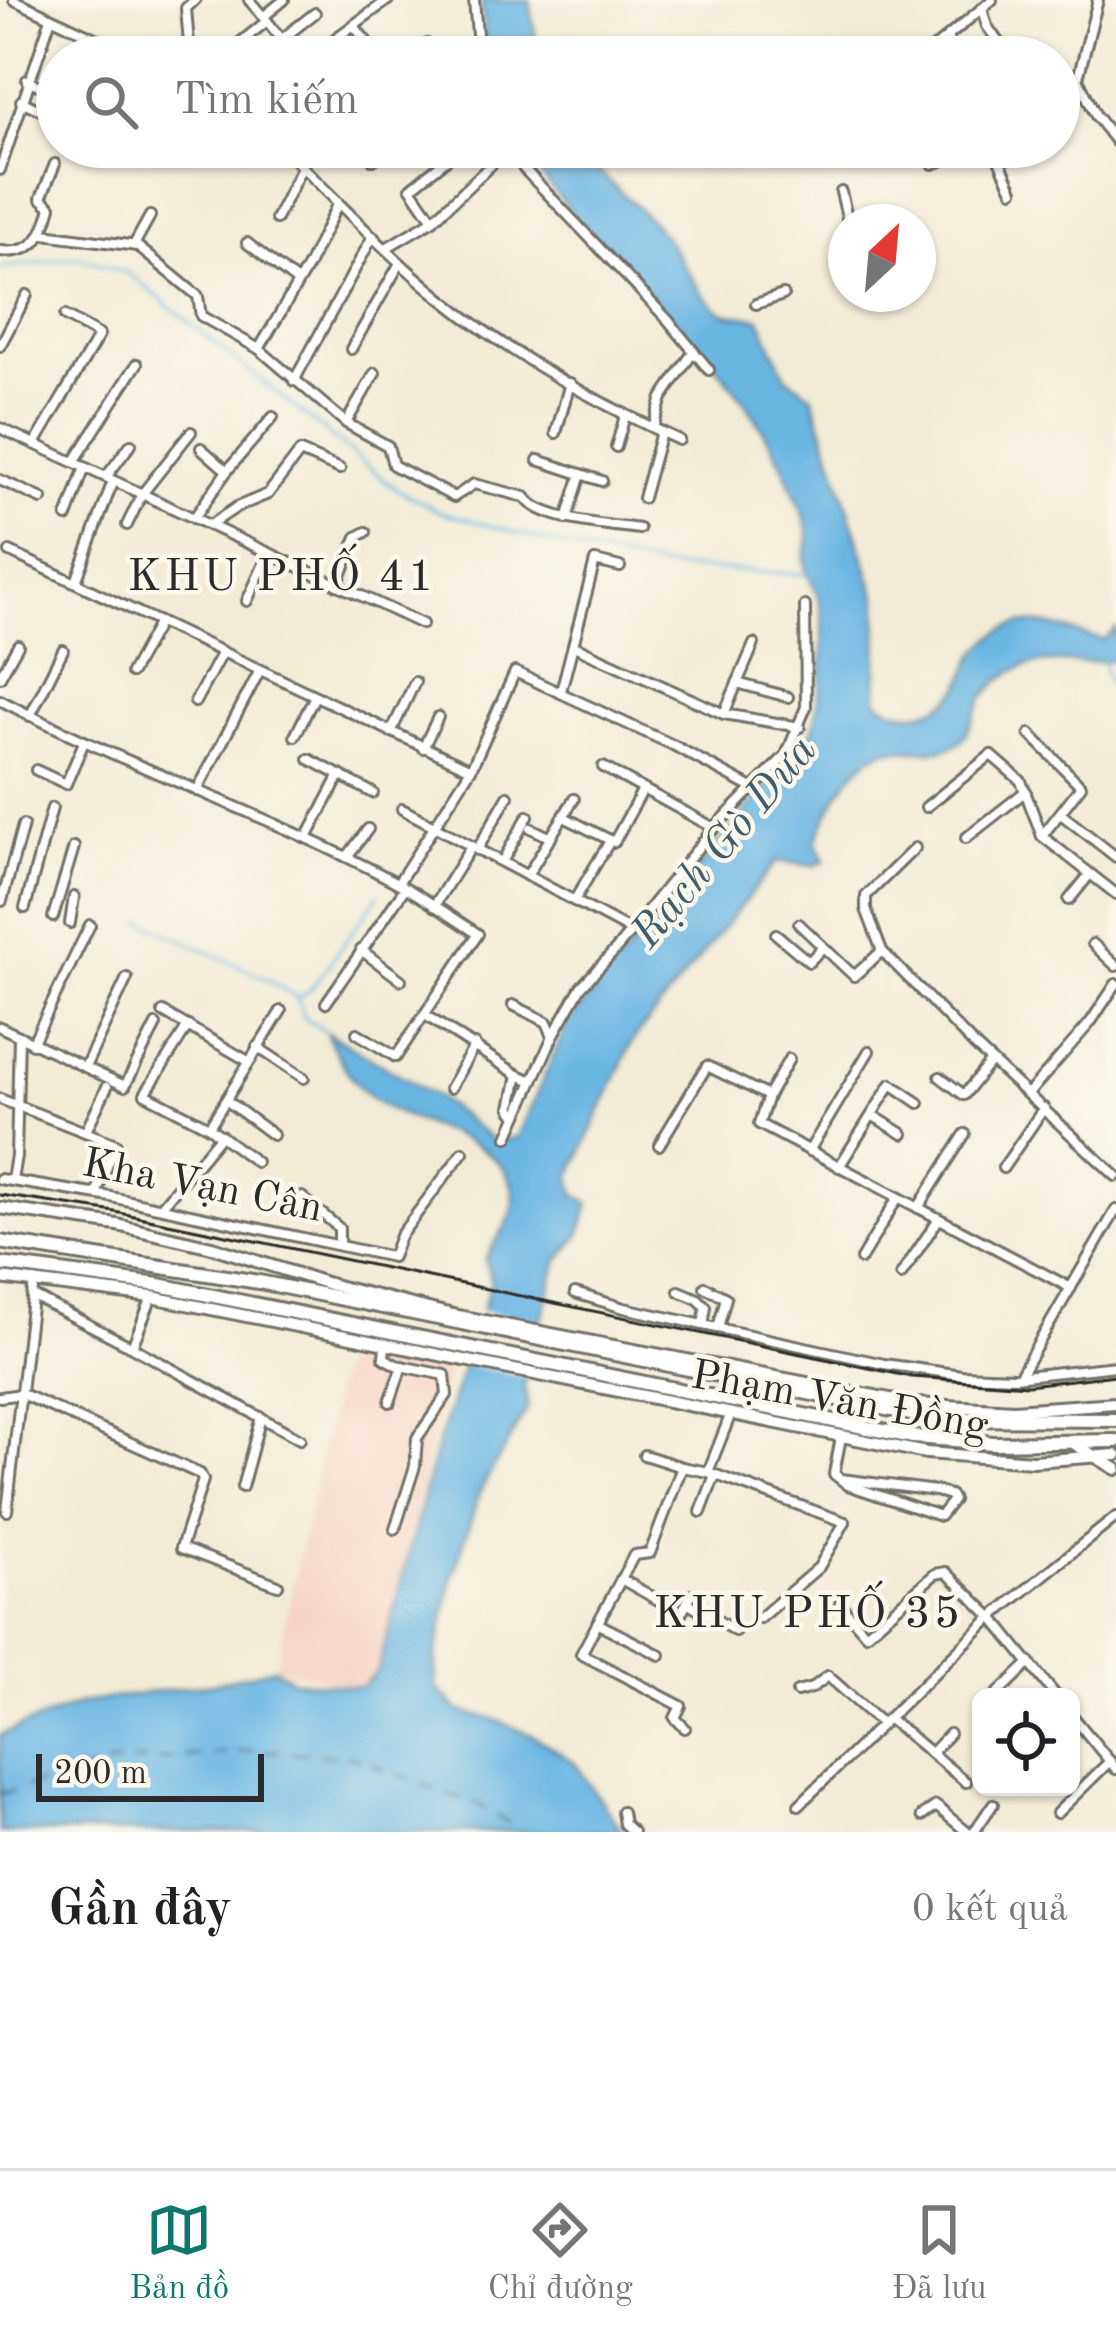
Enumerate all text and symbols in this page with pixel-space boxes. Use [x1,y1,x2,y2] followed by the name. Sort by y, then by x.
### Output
[36,36,1080,168] search box
[78,69,144,135] icon: search
[174,79,359,124] text: Tìm kiếm
[828,204,936,312] north arrow
[127,543,437,601] district label: KHU PHỐ 41
[623,728,827,958] water label: Rạch Gò Dưa
[79,1143,326,1231] street label: Kha Vạn Cân
[687,1351,992,1449] street label: Phạm Văn Đồng
[653,1580,963,1638] district label: KHU PHỐ 35
[972,1688,1080,1796] map controls
[972,1688,1080,1796] button: locate
[36,1748,264,1801] scale bar
[54,1758,147,1791] text: 200 m
[48,1885,232,1936] text: Gần đây
[912,1890,1068,1929] text: 0 kết quả
[129,2197,229,2310] tab: Bản đồ
[488,2197,633,2310] tab: Chỉ đường
[892,2197,987,2310] tab: Đã lưu

